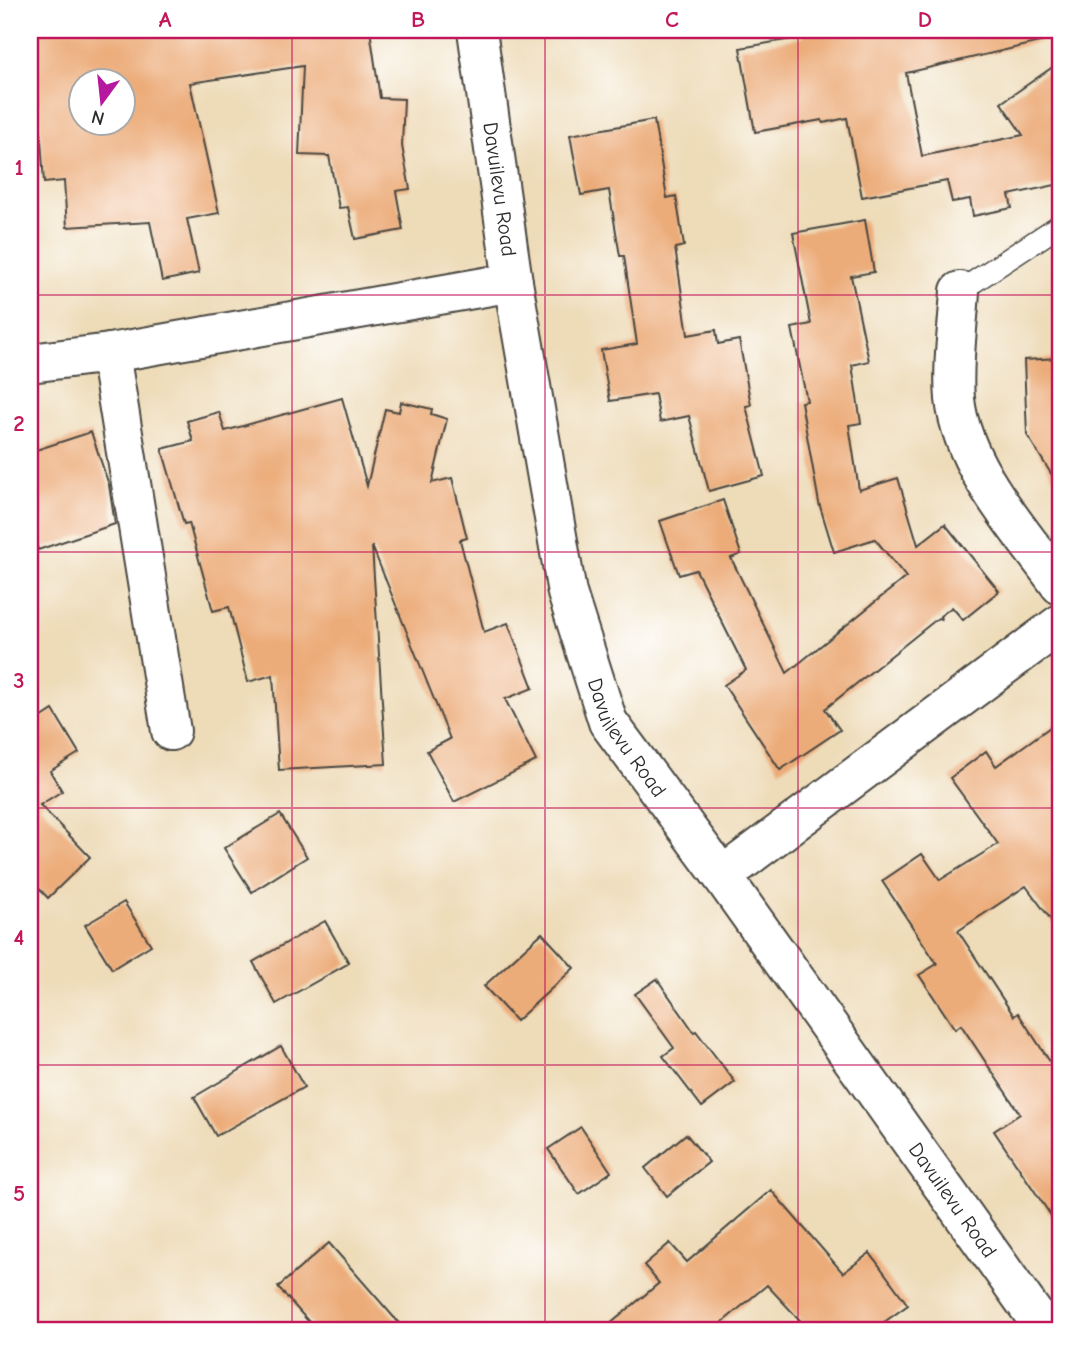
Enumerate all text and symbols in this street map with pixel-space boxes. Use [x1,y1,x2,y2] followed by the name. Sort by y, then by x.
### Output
[159,6,172,33] text: A
[411,6,425,33] text: B
[665,6,679,33] text: C
[918,6,932,33] text: D
[66,66,136,136] north arrow
[89,105,107,130] text: N
[478,121,521,258] street label: Davuilevu Road
[14,154,24,181] text: 1
[13,410,25,437] text: 2
[13,667,25,694] text: 3
[583,675,671,802] street label: Davuilevu Road
[14,924,25,951] text: 4
[904,1138,1002,1262] street label: Davuilevu Road
[13,1180,25,1207] text: 5

